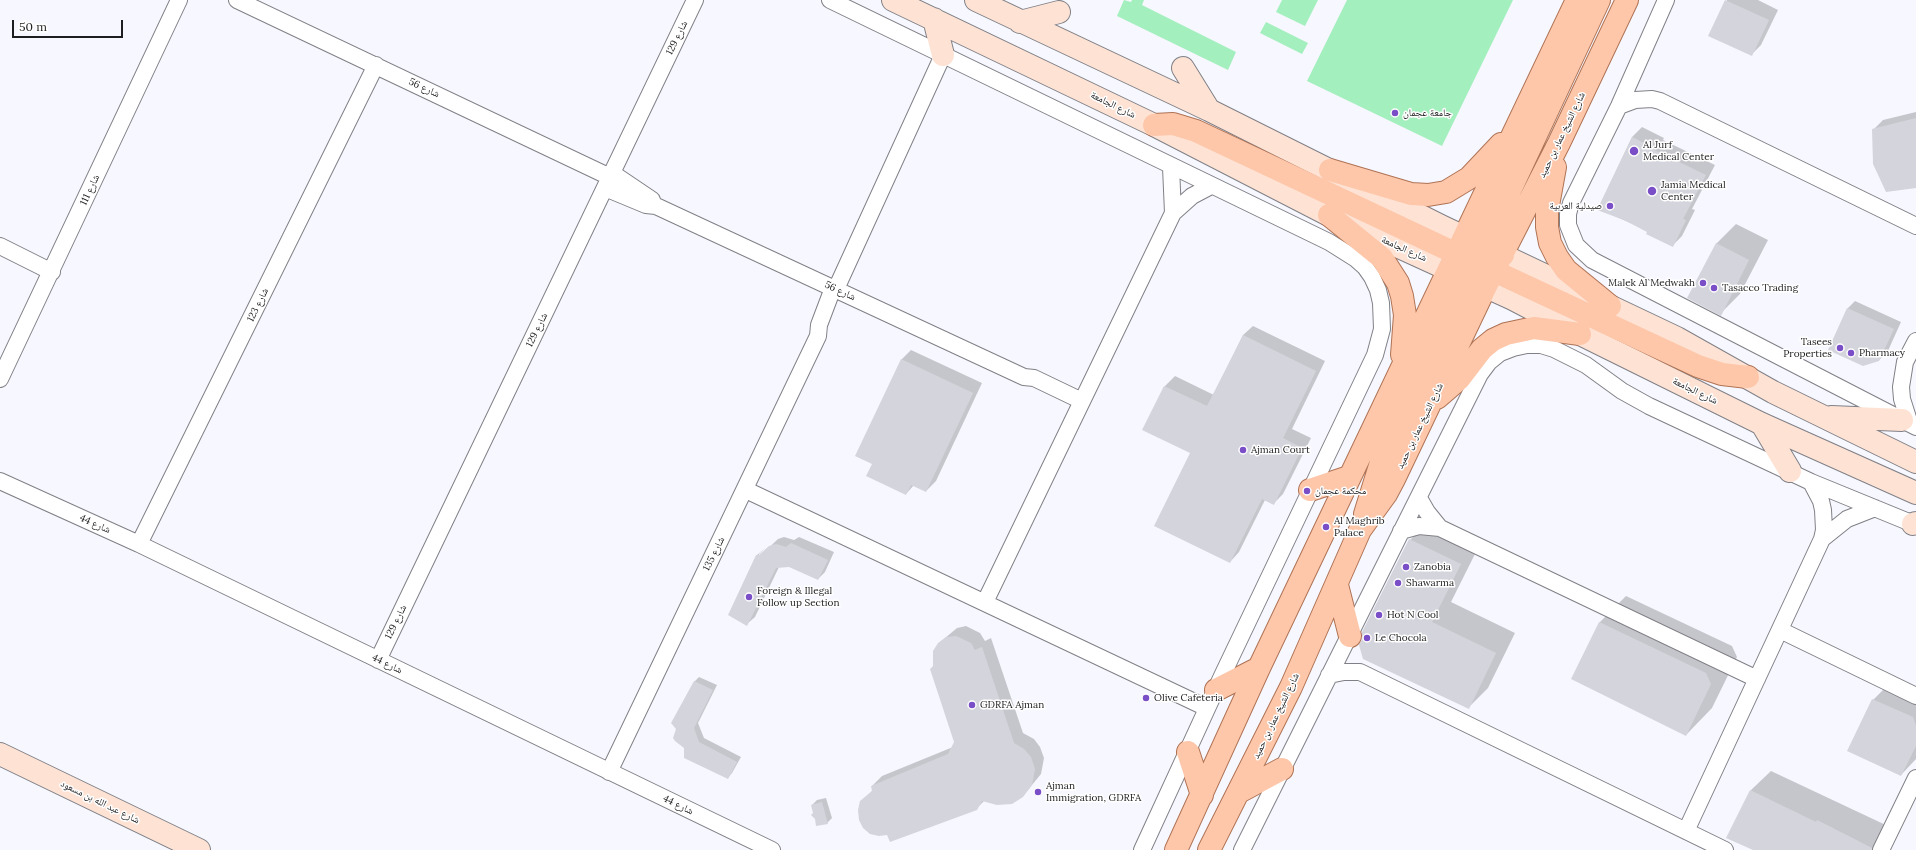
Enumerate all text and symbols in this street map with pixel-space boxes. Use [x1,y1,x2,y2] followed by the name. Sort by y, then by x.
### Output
[14,12,125,38] scale bar
[19,19,47,34] text: 50 m
[664,19,690,57] street label: شارع 129
[407,76,441,100] street label: شارع 56
[1089,89,1137,121] street label: شارع الجامعة
[1536,90,1588,180] street label: شارع الشيخ عمار بن حميد
[1403,107,1452,119] place label: جامعة عجمان
[1390,108,1400,118] marker: جامعة عجمان
[1643,139,1714,162] place label: Al Jurf Medical Center
[1628,145,1640,157] marker: Al Jurf Medical Center
[78,173,102,207] street label: شارع 111
[1661,179,1726,202] place label: Jamia Medical Center
[1646,185,1658,197] marker: Jamia Medical Center
[1549,200,1602,212] place label: صيدلية العربية
[1605,201,1615,211] marker: صيدلية العربية
[1379,234,1429,264] street label: شارع الجامعة
[1608,277,1695,289] place label: Malek Al Medwakh
[1698,278,1708,288] marker: Malek Al Medwakh
[823,279,857,303] street label: شارع 56
[1722,282,1798,294] place label: Tasacco Trading
[1709,283,1719,293] marker: Tasacco Trading
[245,286,271,324] street label: شارع 123
[524,311,550,349] street label: شارع 129
[1783,336,1832,360] place label: Tasees Properties
[1835,343,1845,353] marker: Tasees Properties
[1859,347,1905,359] place label: Pharmacy
[1846,348,1856,358] marker: Pharmacy
[1671,375,1719,407] street label: شارع الجامعة
[1394,381,1446,471] street label: شارع الشيخ عمار بن حميد
[1251,444,1310,456] place label: Ajman Court
[1238,445,1248,455] marker: Ajman Court
[1315,485,1366,497] place label: محكمة عجمان
[1302,486,1312,496] marker: محكمة عجمان
[78,512,112,536] street label: شارع 44
[1334,515,1385,538] place label: Al Maghrib Palace
[1321,522,1331,532] marker: Al Maghrib Palace
[701,535,727,573] street label: شارع 135
[1414,561,1451,573] place label: Zanobia
[1401,562,1411,572] marker: Zanobia
[1406,577,1454,589] place label: Shawarma
[1393,578,1403,588] marker: Shawarma
[757,585,839,608] place label: Foreign & Illegal Follow up Section
[744,592,754,602] marker: Foreign & Illegal Follow up Section
[383,603,409,641] street label: شارع 129
[1387,609,1439,621] place label: Hot N Cool
[1374,610,1384,620] marker: Hot N Cool
[1375,632,1427,644] place label: Le Chocola
[1362,633,1372,643] marker: Le Chocola
[370,651,404,677] street label: شارع 44
[1250,671,1302,761] street label: شارع الشيخ عمار بن حميد
[1154,692,1223,704] place label: Olive Cafeteria
[1141,693,1151,703] marker: Olive Cafeteria
[980,699,1044,711] place label: GDRFA Ajman
[967,700,977,710] marker: GDRFA Ajman
[59,778,141,826] street label: شارع عبد الله بن مسعود
[1046,780,1141,804] place label: Ajman Immigration, GDRFA
[1033,787,1043,797] marker: Ajman Immigration, GDRFA
[661,792,695,818] street label: شارع 44

